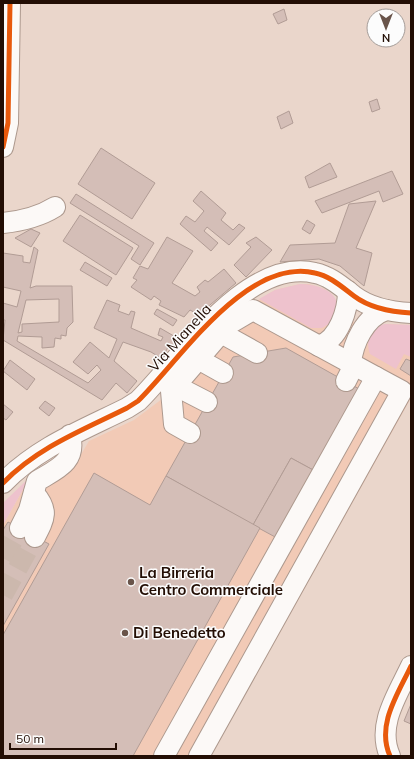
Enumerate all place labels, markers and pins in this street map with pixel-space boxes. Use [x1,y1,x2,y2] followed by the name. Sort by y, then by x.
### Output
[139,563,283,599] place label: La Birreria Centro Commerciale
[126,577,136,587] marker: La Birreria Centro Commerciale
[133,623,226,642] place label: Di Benedetto
[120,628,130,638] marker: Di Benedetto

